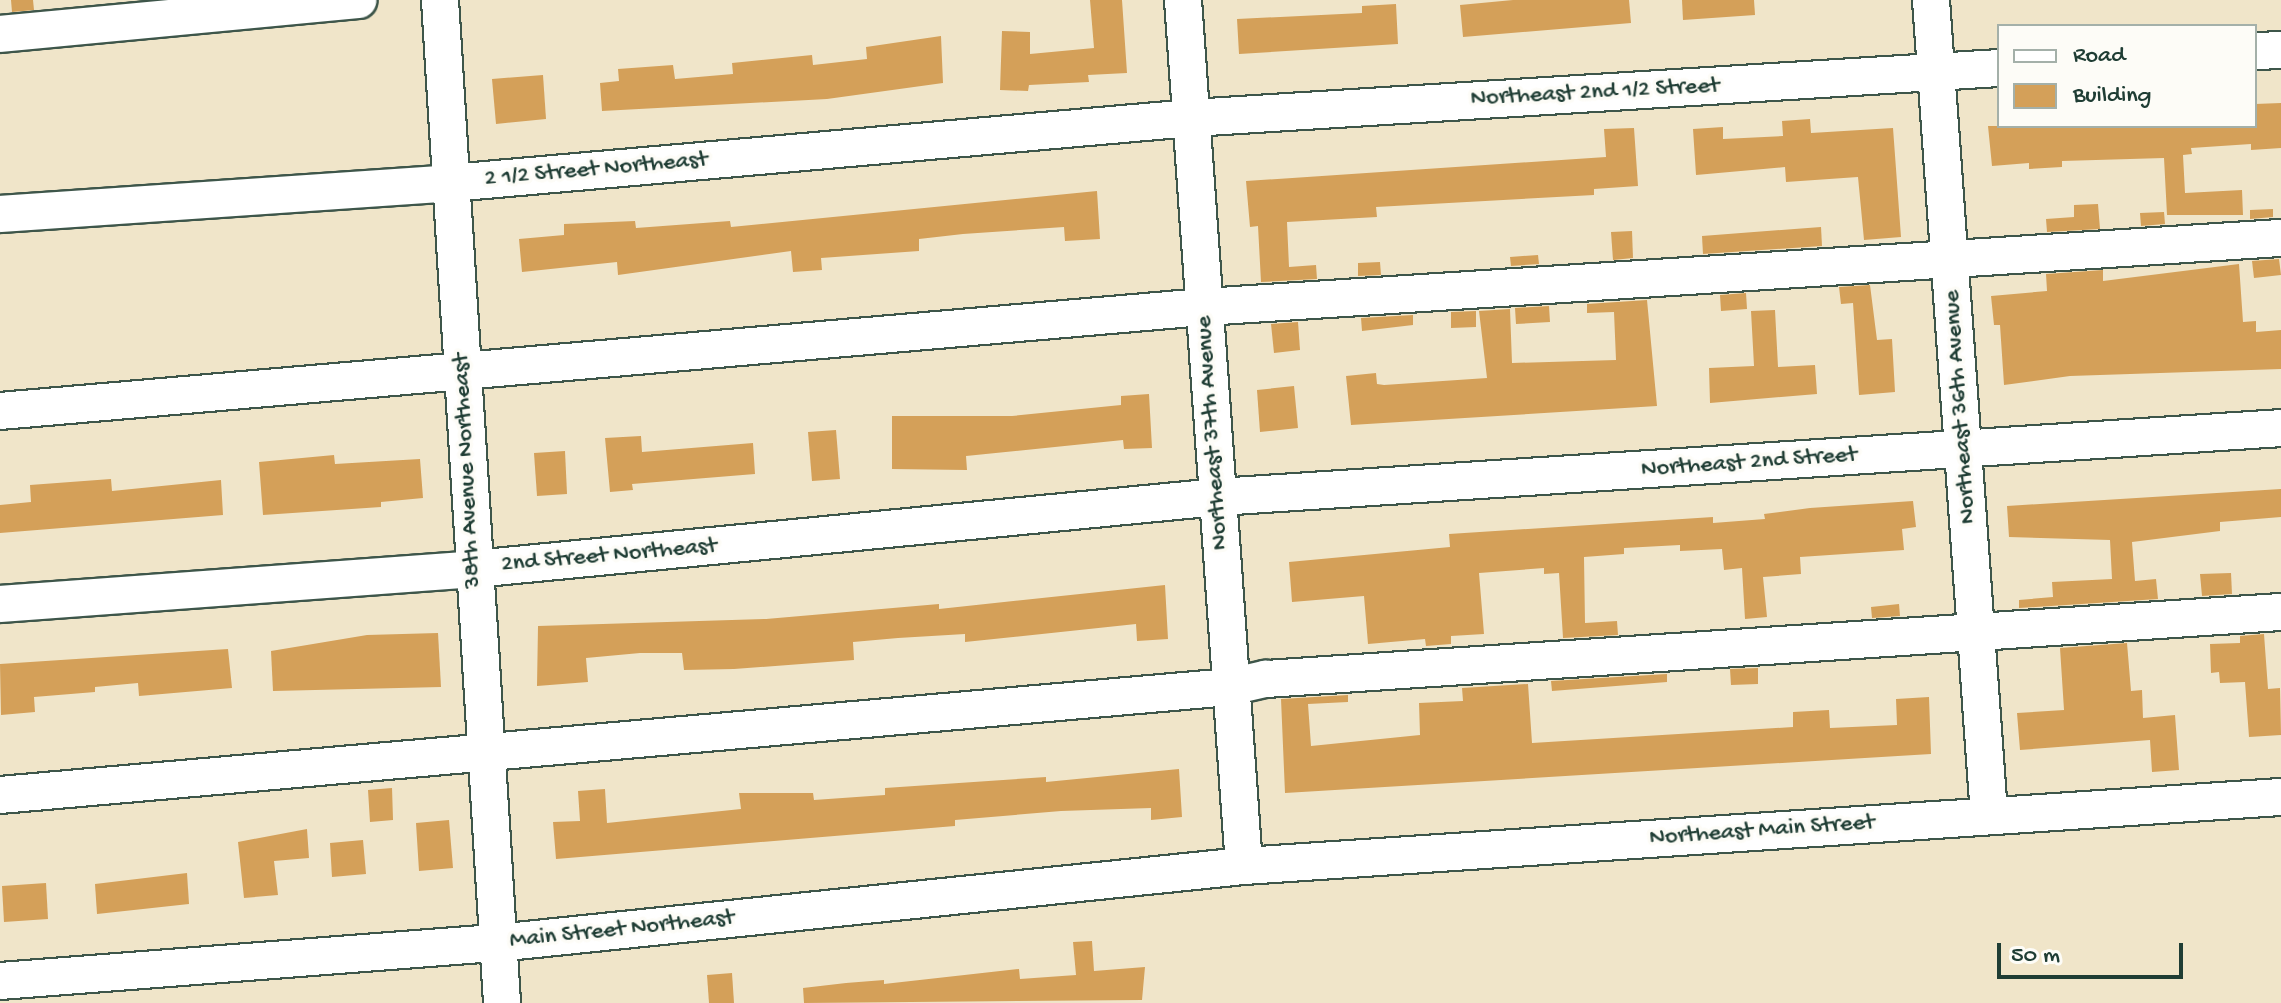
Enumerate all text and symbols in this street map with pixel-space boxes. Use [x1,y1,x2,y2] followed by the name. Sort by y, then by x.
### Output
[1997,24,2257,128] legend
[2073,42,2125,71] text: Road
[1470,72,1720,114] street label: Northeast 2nd 1/2 Street
[2073,82,2151,111] text: Building
[483,146,709,194] street label: 2 1/2 Street Northeast
[1938,289,1984,525] street label: Northeast 36th Avenue
[1190,315,1236,551] street label: Northeast 37th Avenue
[447,353,489,589] street label: 38th Avenue Northeast
[1640,441,1858,485] street label: Northeast 2nd Street
[500,532,718,580] street label: 2nd Street Northeast
[1648,809,1876,853] street label: Northeast Main Street
[508,904,736,956] street label: Main Street Northeast
[2001,927,2187,977] scale bar
[2011,942,2060,971] text: 50 m

